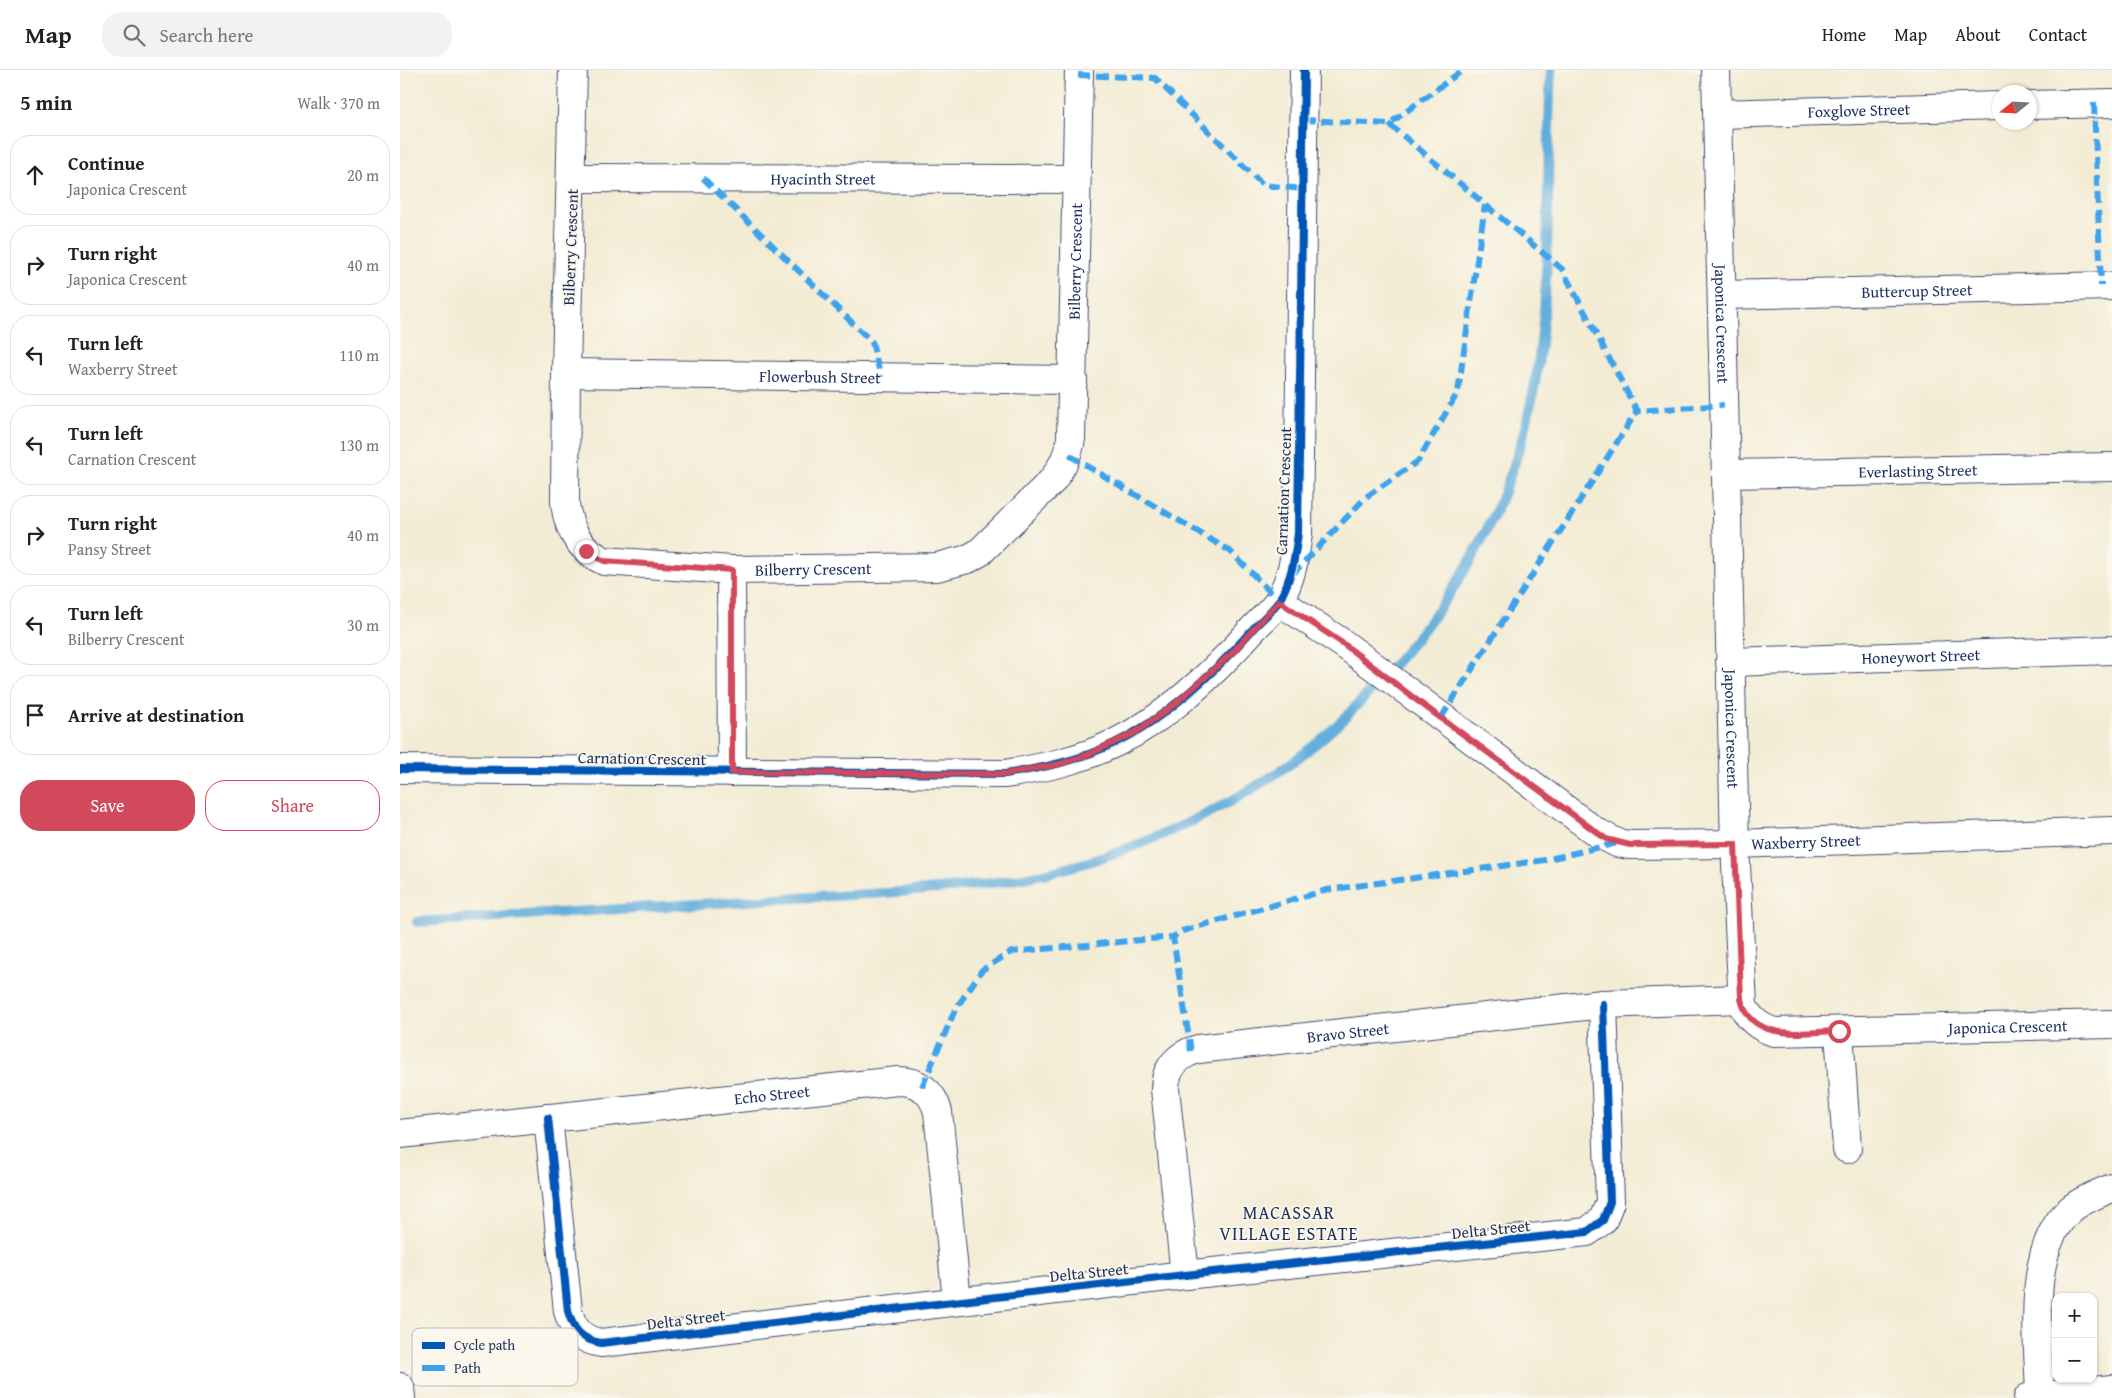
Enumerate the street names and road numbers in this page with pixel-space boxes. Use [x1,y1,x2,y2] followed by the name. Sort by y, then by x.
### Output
[1807,97,1911,123] street label: Foxglove Street
[770,166,876,191] street label: Hyacinth Street
[556,188,584,306] street label: Bilberry Crescent
[1062,202,1088,320] street label: Bilberry Crescent
[1709,262,1736,384] street label: Japonica Crescent
[1861,277,1973,304] street label: Buttercup Street
[759,364,881,389] street label: Flowerbush Street
[1269,426,1297,556] street label: Carnation Crescent
[1858,457,1978,484] street label: Everlasting Street
[755,556,872,582] street label: Bilberry Crescent
[1861,642,1981,670] street label: Honeywort Street
[1719,667,1746,789] street label: Japonica Crescent
[578,745,707,771] street label: Carnation Crescent
[1751,828,1861,855] street label: Waxberry Street
[1946,1013,2068,1040] street label: Japonica Crescent
[1306,1016,1391,1049] street label: Bravo Street
[733,1078,811,1110] street label: Echo Street
[1450,1213,1532,1245] street label: Delta Street
[1048,1256,1130,1288] street label: Delta Street
[645,1302,727,1336] street label: Delta Street

